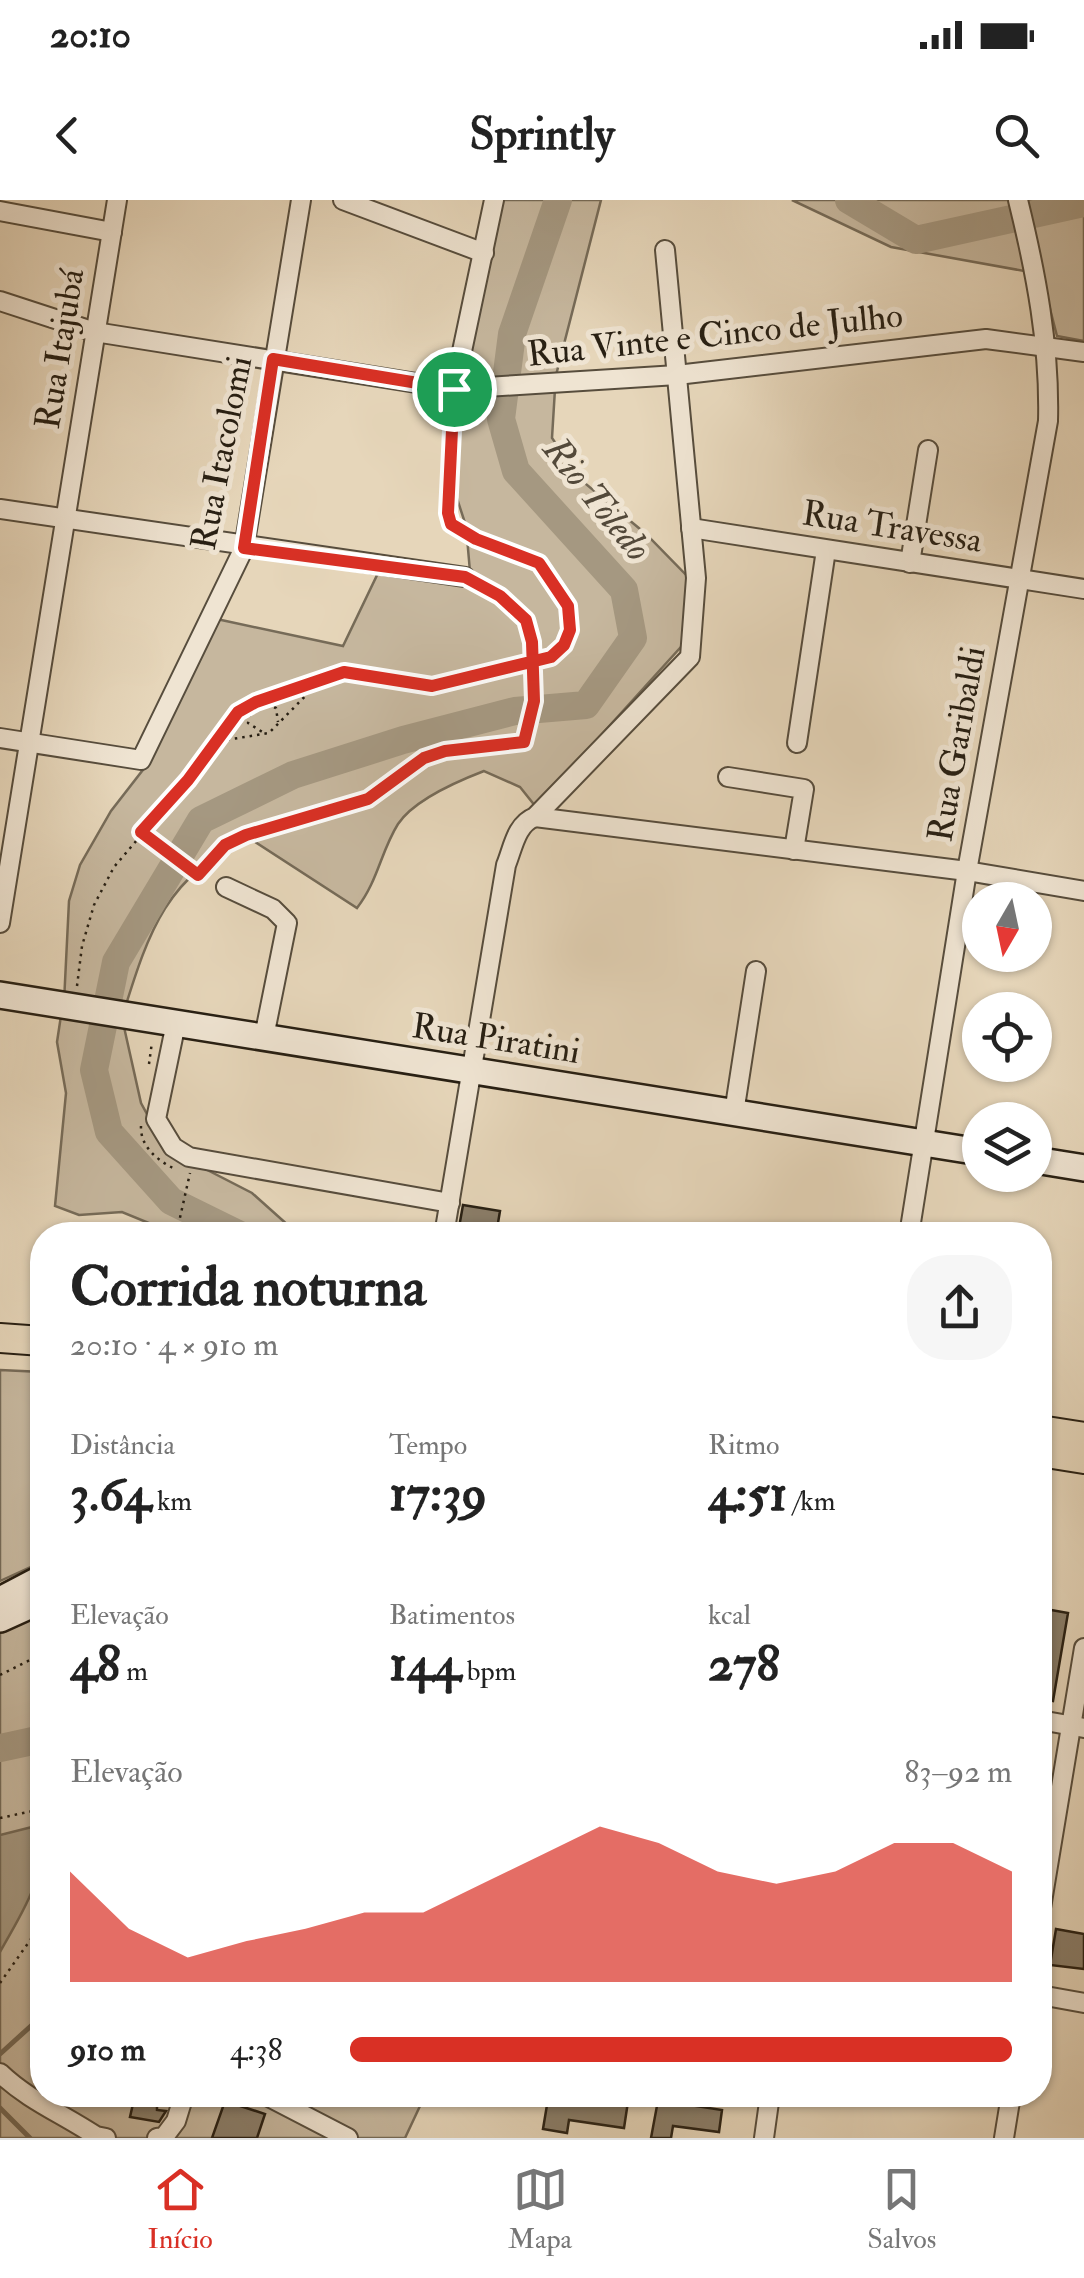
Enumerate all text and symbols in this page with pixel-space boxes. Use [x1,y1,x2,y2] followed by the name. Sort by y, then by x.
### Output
[50,11,131,59] text: 20:10
[469,107,615,163] text: Sprintly
[40,108,95,163] icon: back
[989,108,1044,163] icon: search
[26,265,94,432] street label: Rua Itajubá
[525,293,905,377] street label: Rua Vinte e Cinco de Julho
[412,347,497,432] pin
[182,352,262,554] street label: Rua Itacolomi
[427,362,482,417] icon: arrive
[532,426,662,571] water label: Rio Toledo
[799,491,986,563] street label: Rua Travessa
[918,643,996,845] street label: Rua Garibaldi
[962,882,1052,972] north arrow
[962,882,1052,1192] map controls
[962,992,1052,1082] button: locate
[409,1004,583,1074] street label: Rua Piratini
[962,1102,1052,1192] button: layers
[70,1253,426,1322] text: Corrida noturna
[907,1255,1012,1360] button: share
[70,1325,278,1365] text: 20:10 · 4 × 910 m
[70,1428,175,1463] text: Distância
[389,1428,467,1463] text: Tempo
[708,1428,780,1463] text: Ritmo
[70,1463,151,1526] text: 3.64
[389,1463,487,1526] text: 17:39
[708,1463,787,1526] text: 4:51
[151,1484,192,1519] text: km
[787,1484,835,1519] text: /km
[70,1598,169,1633] text: Elevação
[389,1598,515,1633] text: Batimentos
[708,1598,751,1633] text: kcal
[70,1633,120,1696] text: 48
[389,1633,461,1696] text: 144
[708,1633,780,1696] text: 278
[120,1654,148,1689] text: m
[461,1654,516,1689] text: bpm
[70,1752,183,1792] text: Elevação
[904,1752,1012,1792] text: 83–92 m
[70,2030,145,2070] text: 910 m
[230,2030,282,2070] text: 4:38
[148,2162,213,2257] tab: Início
[508,2162,572,2257] tab: Mapa
[867,2162,936,2257] tab: Salvos

